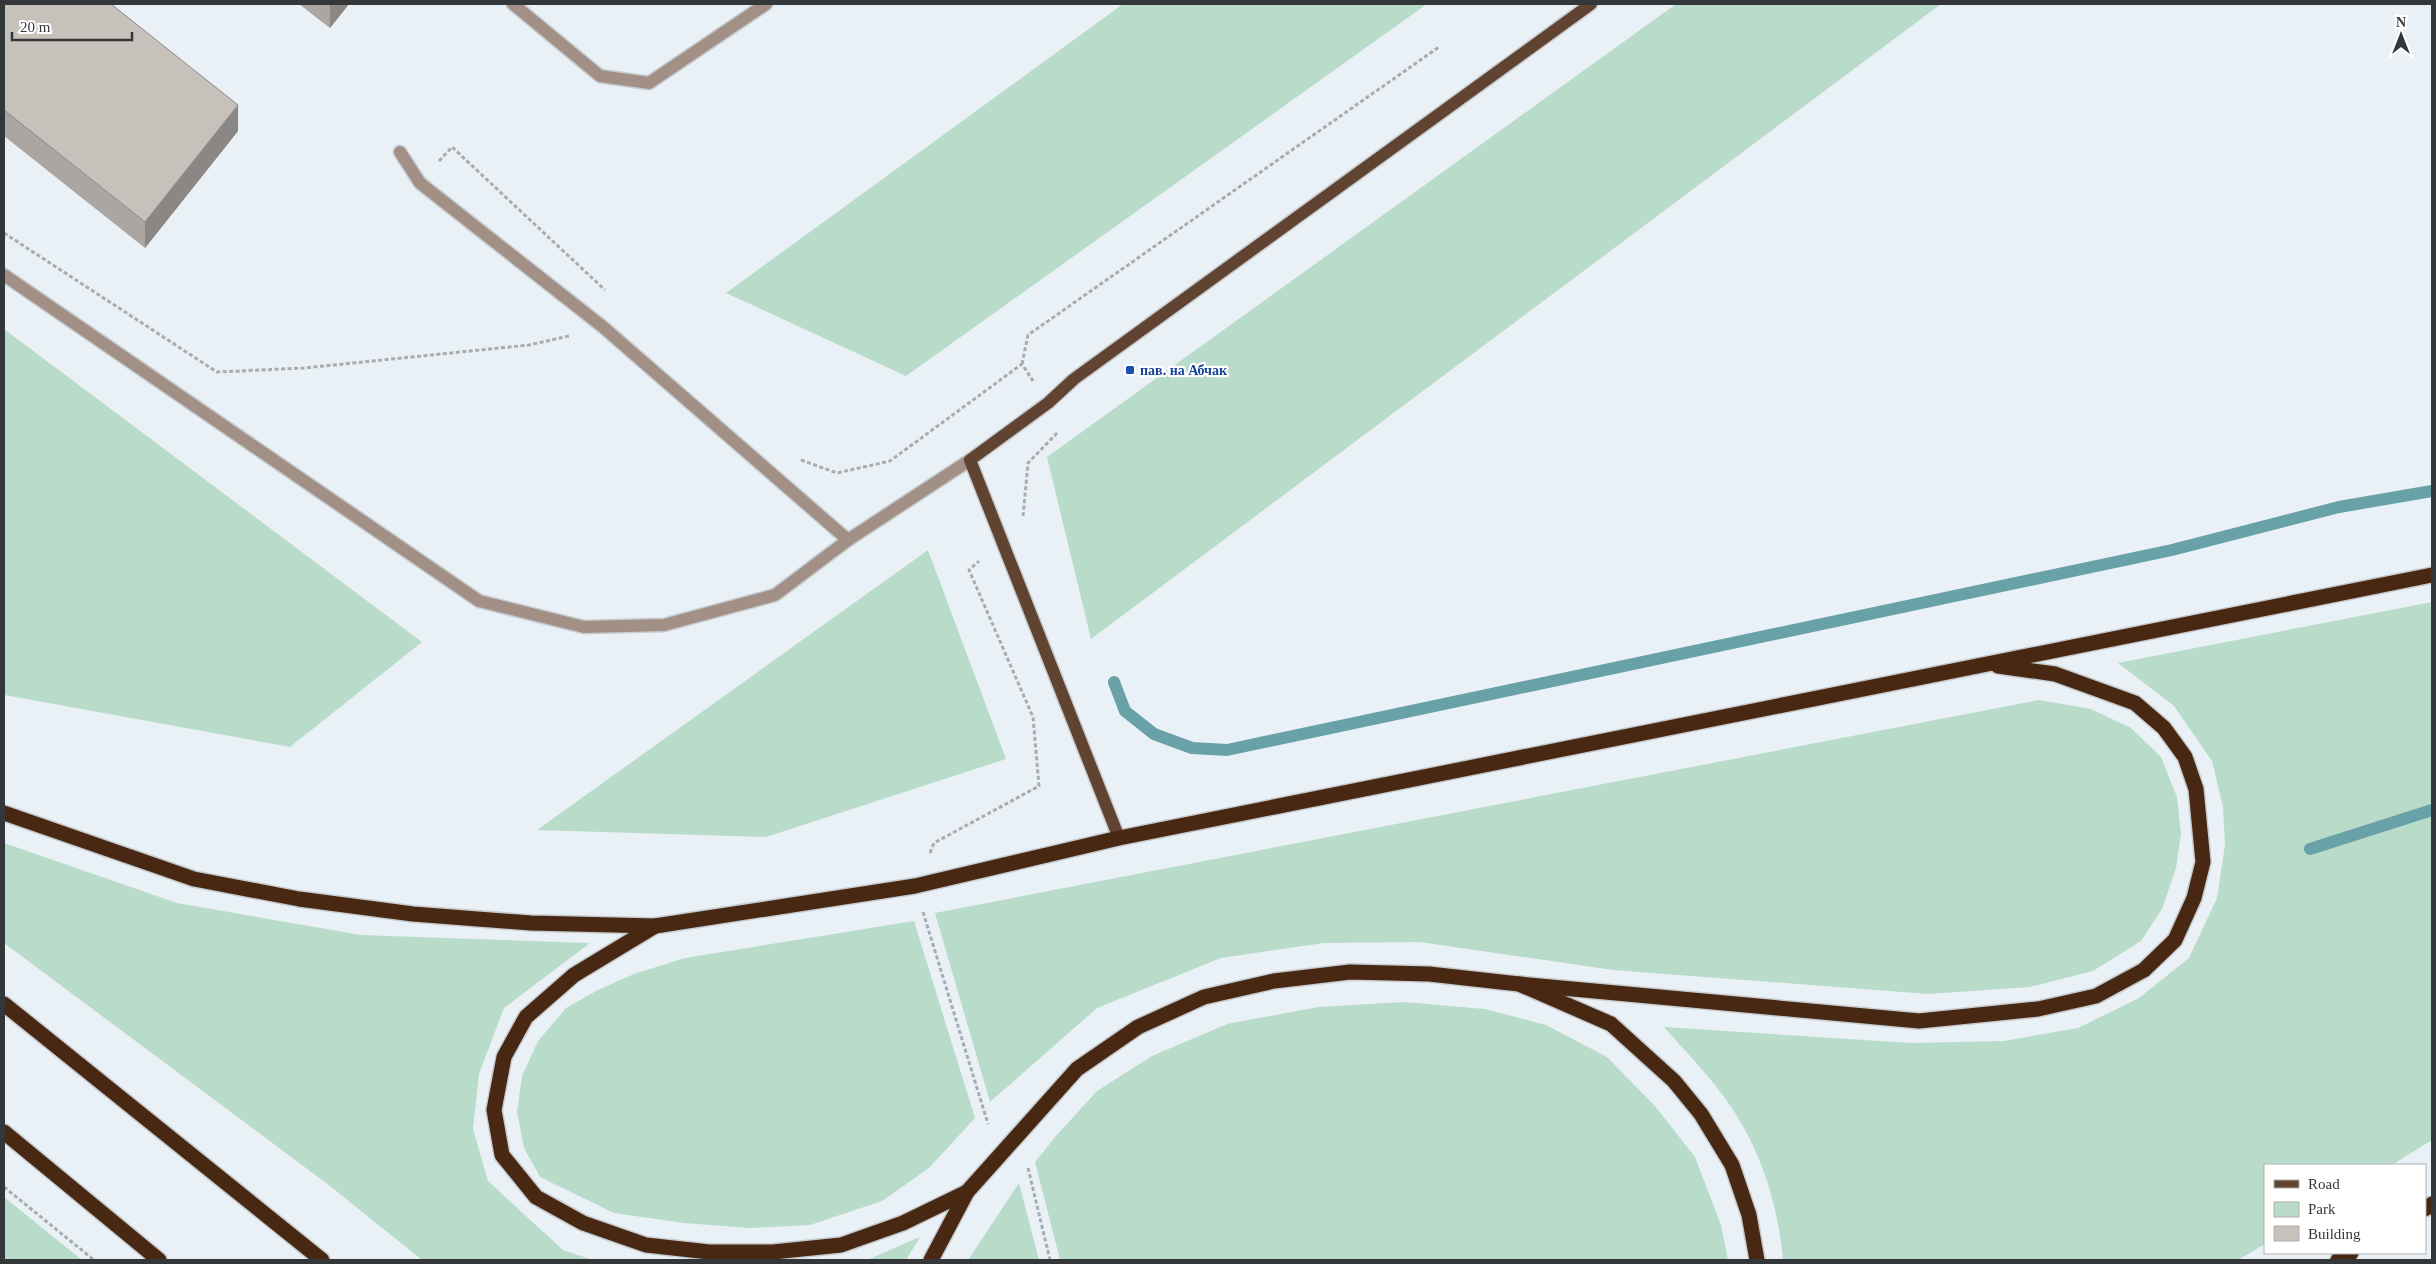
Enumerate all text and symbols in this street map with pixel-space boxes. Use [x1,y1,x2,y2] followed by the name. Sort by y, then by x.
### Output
[12,10,132,42] scale bar
[2376,10,2426,60] north arrow
[2396,15,2406,30] text: N
[20,19,51,35] text: 20 m
[1140,363,1228,378] place label: пав. на Абчак
[1124,364,1136,376] marker: пав. на Абчак
[2264,1164,2426,1254] legend
[2308,1176,2340,1192] text: Road
[2308,1201,2336,1217] text: Park
[2308,1226,2361,1242] text: Building

